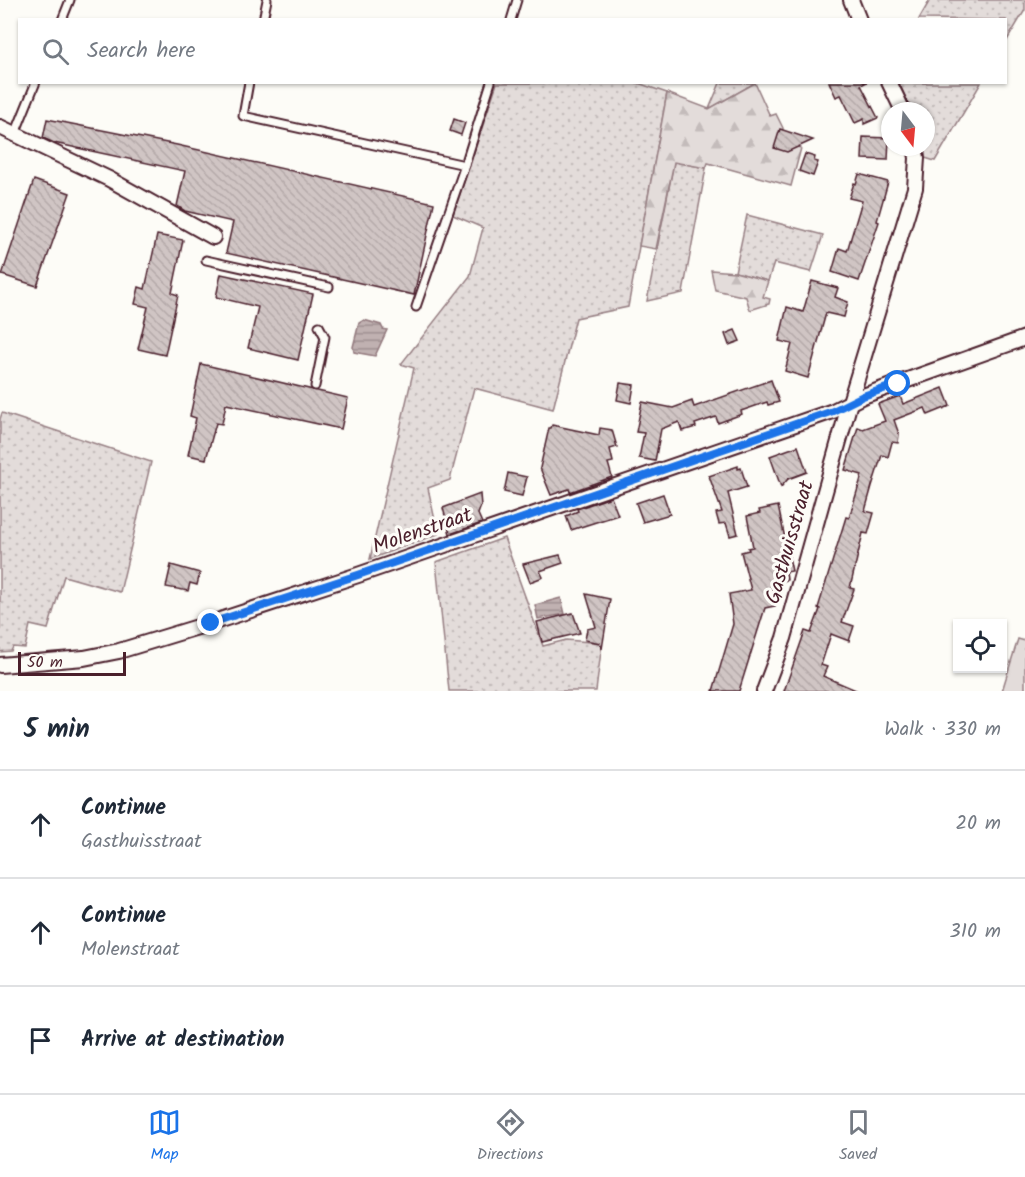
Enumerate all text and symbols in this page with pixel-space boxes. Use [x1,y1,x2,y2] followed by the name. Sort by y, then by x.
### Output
[18,18,1007,84] search box
[87,34,195,69] text: Search here
[39,35,72,68] icon: search
[881,102,935,156] north arrow
[884,370,910,396] route start
[757,476,824,608] street label: Gasthuisstraat
[368,499,478,564] street label: Molenstraat
[197,609,223,635] route end
[953,619,1007,673] map controls
[953,619,1007,673] button: locate
[18,649,126,676] scale bar
[27,650,63,675] text: 50 m
[24,709,90,751] text: 5 min
[884,714,1001,746] text: Walk · 330 m
[81,791,166,826] text: Continue
[24,808,57,841] icon: ahead
[955,808,1001,840] text: 20 m
[81,826,202,858] text: Gasthuisstraat
[81,899,166,934] text: Continue
[24,916,57,949] icon: ahead
[949,916,1001,948] text: 310 m
[81,934,180,966] text: Molenstraat
[81,1023,284,1058] text: Arrive at destination
[24,1024,57,1057] icon: arrive
[148,1106,181,1167] tab: Map
[477,1106,543,1167] tab: Directions
[839,1106,877,1167] tab: Saved

